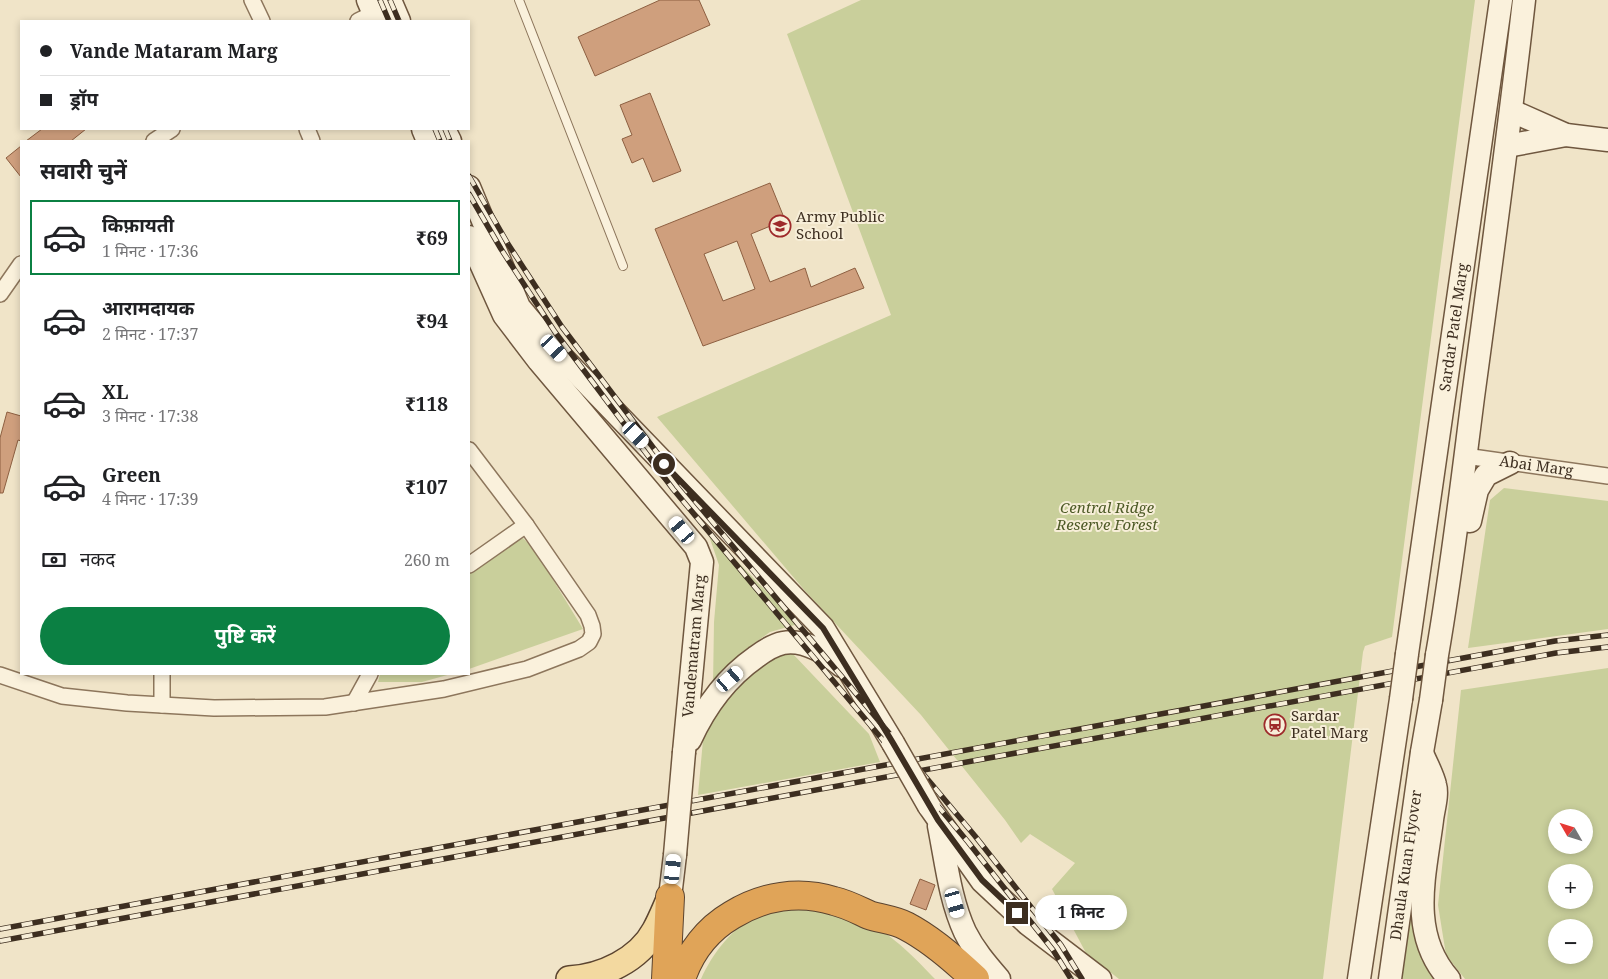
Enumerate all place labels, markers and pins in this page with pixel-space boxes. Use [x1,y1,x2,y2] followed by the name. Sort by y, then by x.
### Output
[796,206,885,243] place label: Army Public School
[768,214,792,238] school or university icon: Army Public School
[1291,705,1368,742] place label: Sardar Patel Marg
[1263,713,1287,737] station icon: Sardar Patel Marg

